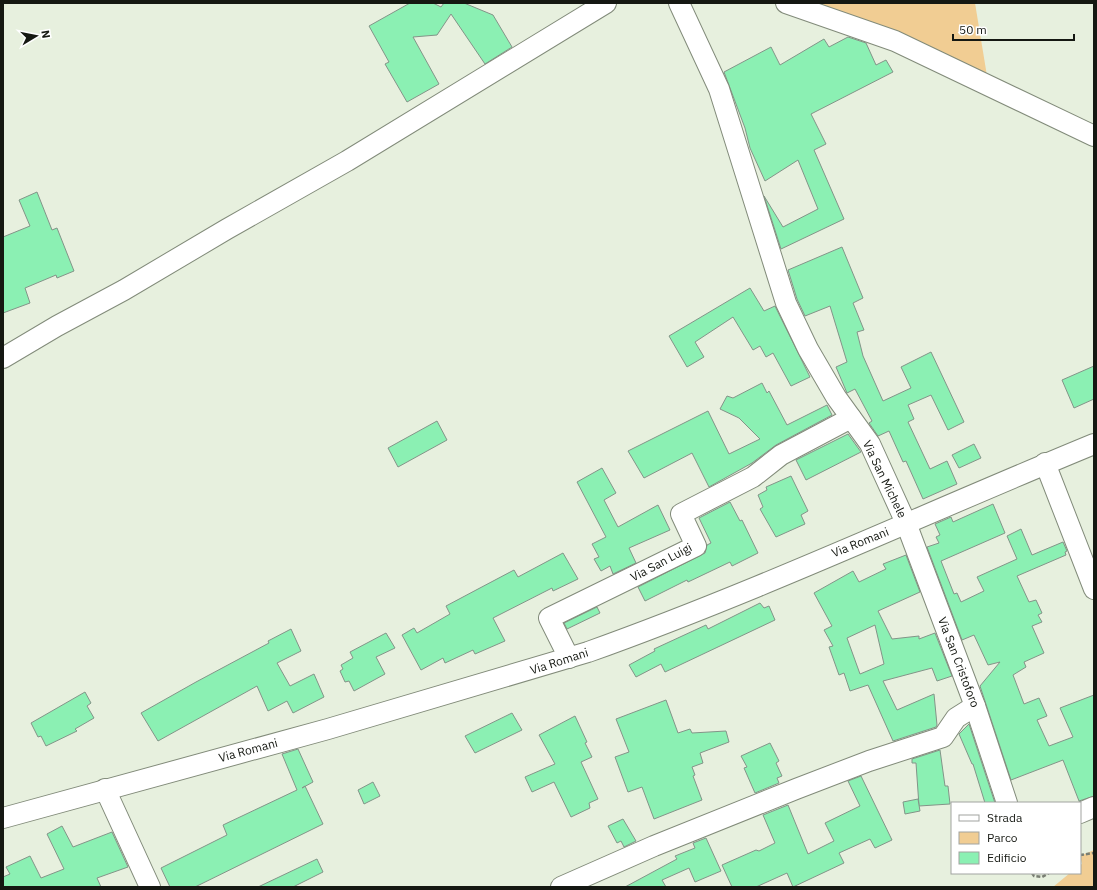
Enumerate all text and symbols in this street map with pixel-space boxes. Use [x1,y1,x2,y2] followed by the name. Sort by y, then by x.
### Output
[16,16,56,56] north arrow
[953,16,1074,42] scale bar
[959,22,987,37] text: 50 m
[38,29,53,39] text: N
[860,438,910,521] street label: Via San Michele
[829,524,891,560] street label: Via Romani
[628,540,694,584] street label: Via San Luigi
[935,615,983,710] street label: Via San Cristoforo
[528,645,590,677] street label: Via Romani
[217,735,279,765] street label: Via Romani
[951,802,1081,874] legend
[987,810,1023,825] text: Strada
[987,830,1018,845] text: Parco
[987,850,1027,865] text: Edificio

